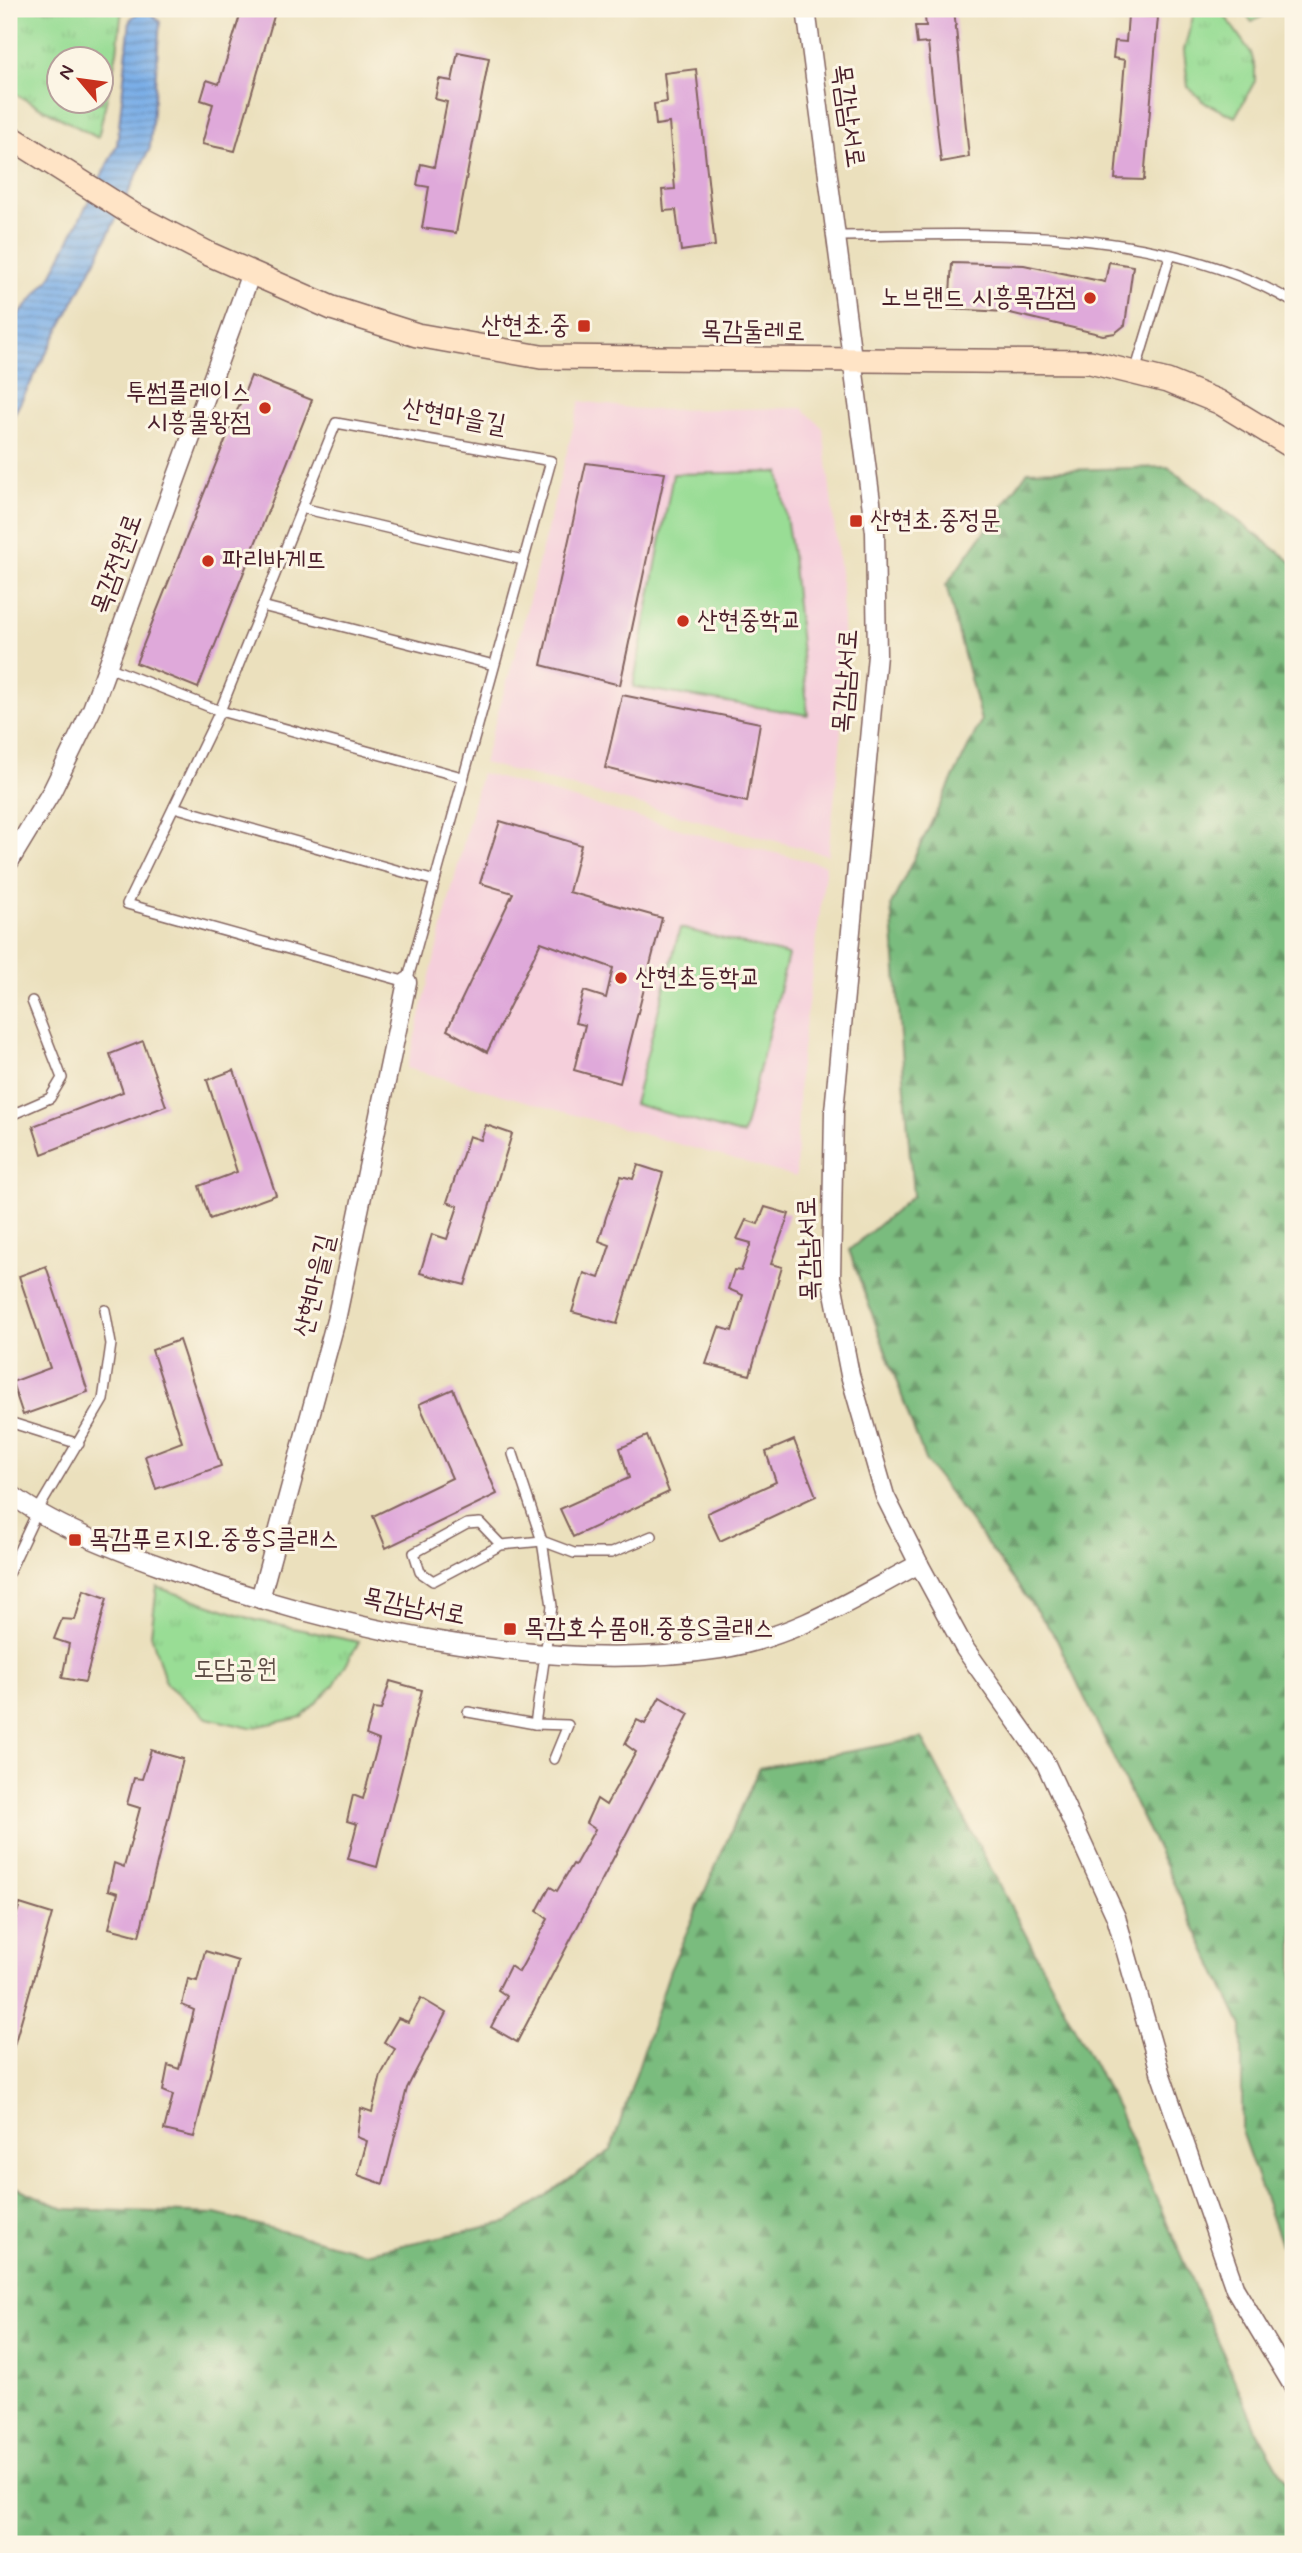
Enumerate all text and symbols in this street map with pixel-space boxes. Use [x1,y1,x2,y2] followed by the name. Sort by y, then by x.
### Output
[46,46,116,116] north arrow
[52,61,80,84] text: N
[824,62,872,170] street label: 목감남서로
[881,281,1076,315] place label: 노브랜드 시흥목감점
[1082,290,1098,306] marker: 노브랜드 시흥목감점
[481,309,570,343] place label: 산현초.중
[700,314,806,350] street label: 목감둘레로
[576,318,592,334] marker: 산현초.중
[125,376,251,440] place label: 투썸플레이스 시흥물왕점
[400,391,509,443] street label: 산현마을길
[257,400,273,416] marker: 투썸플레이스 시흥물왕점
[870,504,1001,538] place label: 산현초.중정문
[83,509,151,619] street label: 목감전원로
[848,513,864,529] marker: 산현초.중정문
[222,544,327,578] place label: 파리바게뜨
[200,553,216,569] marker: 파리바게뜨
[697,604,802,638] place label: 산현중학교
[675,613,691,629] marker: 산현중학교
[825,628,867,734] street label: 목감남서로
[635,961,761,995] place label: 산현초등학교
[613,970,629,986] marker: 산현초등학교
[790,1196,828,1302] street label: 목감남서로
[287,1231,343,1341] street label: 산현마을길
[89,1523,339,1557] place label: 목감푸르지오.중흥S클래스
[67,1532,83,1548] marker: 목감푸르지오.중흥S클래스
[359,1580,469,1634] street label: 목감남서로
[524,1612,774,1646] place label: 목감호수품애.중흥S클래스
[502,1621,518,1637] marker: 목감호수품애.중흥S클래스
[193,1653,277,1687] park label: 도담공원

